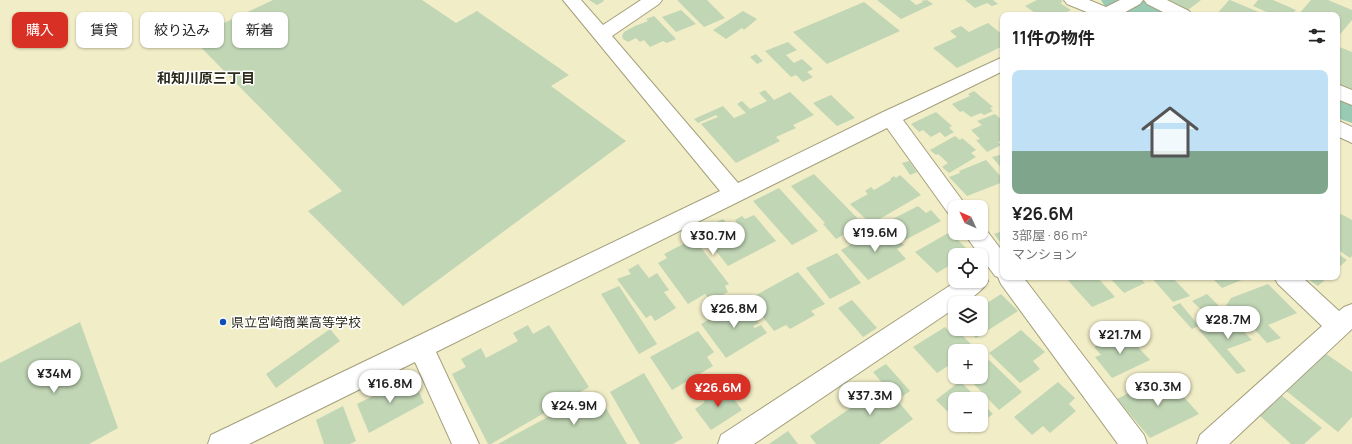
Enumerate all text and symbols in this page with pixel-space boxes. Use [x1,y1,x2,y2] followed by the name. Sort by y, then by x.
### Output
[12,12,68,48] chip: 購入
[76,12,132,48] chip: 賃貸
[140,12,224,48] chip: 絞り込み
[232,12,288,48] chip: 新着
[1306,25,1328,47] icon: filters
[1012,26,1095,49] text: 11件の物件
[157,68,255,87] district label: 和知川原三丁目
[1134,96,1206,168] icon: home
[948,200,988,240] north arrow
[948,200,988,432] map controls
[1012,202,1073,225] text: ¥26.6M
[842,219,908,253] pin: ¥19.6M
[680,222,746,256] pin: ¥30.7M
[853,223,897,241] text: ¥19.6M
[690,226,736,244] text: ¥30.7M
[1012,226,1088,244] text: 3部屋 · 86 m²
[1012,245,1077,263] text: マンション
[948,248,988,288] button: locate
[701,295,767,329] pin: ¥26.8M
[948,296,988,336] button: layers
[711,299,757,317] text: ¥26.8M
[1195,306,1261,340] pin: ¥28.7M
[1205,310,1251,328] text: ¥28.7M
[231,313,361,331] place label: 県立宮崎商業高等学校
[218,317,228,327] marker: 県立宮崎商業高等学校
[1087,321,1153,355] pin: ¥21.7M
[1099,325,1141,343] text: ¥21.7M
[948,344,988,384] button: +
[30,360,78,394] pin: ¥34M
[37,364,71,382] text: ¥34M
[357,370,423,404] pin: ¥16.8M
[1125,373,1191,407] pin: ¥30.3M
[368,374,412,392] text: ¥16.8M
[685,374,751,408] pin: ¥26.6M
[1135,377,1181,395] text: ¥30.3M
[695,378,741,396] text: ¥26.6M
[837,382,903,416] pin: ¥37.3M
[848,386,892,404] text: ¥37.3M
[541,392,607,426] pin: ¥24.9M
[948,392,988,432] button: −
[551,396,597,414] text: ¥24.9M

